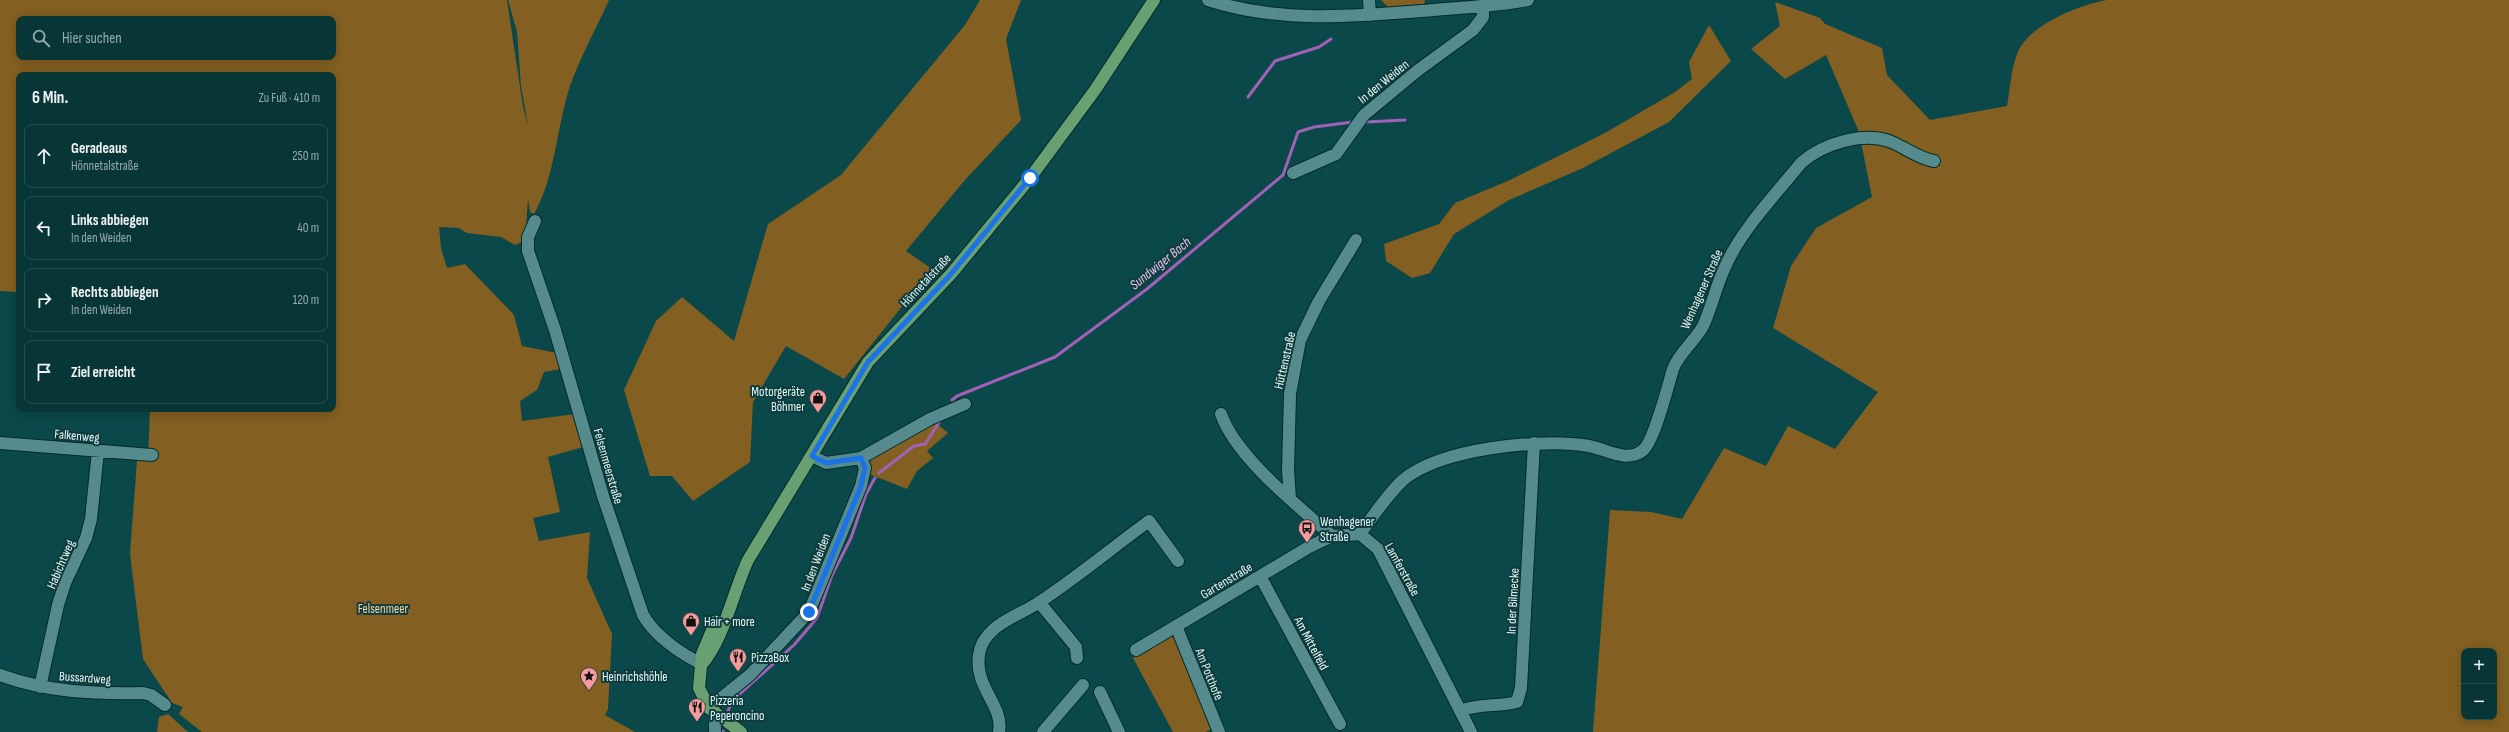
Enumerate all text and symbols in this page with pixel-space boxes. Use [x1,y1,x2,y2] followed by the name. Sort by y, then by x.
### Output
[16,16,336,60] search box
[30,27,52,49] icon: search
[62,29,122,48] text: Hier suchen
[1355,56,1412,107] street label: In den Weiden
[32,88,68,108] text: 6 Min.
[258,90,320,106] text: Zu Fuß · 410 m
[71,139,127,158] text: Geradeaus
[33,145,55,167] icon: ahead
[292,148,319,164] text: 250 m
[71,158,138,174] text: Hönnetalstraße
[1021,169,1039,187] route start
[71,211,149,230] text: Links abbiegen
[33,217,55,239] icon: left
[297,220,319,236] text: 40 m
[71,230,132,246] text: In den Weiden
[1126,233,1194,293] water label: Sundwiger Bach
[1677,247,1727,332] street label: Wenhagener Straße
[897,251,955,311] street label: Hönnetalstraße
[71,283,159,302] text: Rechts abbiegen
[33,289,55,311] icon: right
[293,292,319,308] text: 120 m
[71,302,132,318] text: In den Weiden
[1271,330,1299,391] street label: Hüttenstraße
[33,361,55,383] icon: arrive
[71,363,135,382] text: Ziel erreicht
[751,384,805,415] place label: Motorgeräte Böhmer
[808,388,828,413] shop icon: Motorgeräte Böhmer
[54,426,100,446] street label: Falkenweg
[590,427,626,506] street label: Felsenmeerstraße
[1320,514,1375,545] place label: Wenhagener Straße
[1297,518,1317,543] bus stop icon: Wenhagener Straße
[798,531,834,594] street label: In den Weiden
[43,537,78,591] street label: Habichtweg
[1381,540,1423,599] street label: Lamferstraße
[1198,559,1255,603] street label: Gartenstraße
[1503,568,1523,634] street label: In der Bilmecke
[358,601,408,617] park label: Felsenmeer
[800,603,818,621] route end
[681,611,701,636] shop icon: Hair + more
[1290,613,1332,673] street label: Am Mittelfeld
[704,614,755,630] place label: Hair + more
[1191,645,1227,703] street label: Am Potthofe
[728,647,748,672] restaurant icon: PizzaBox
[2461,648,2497,720] map controls
[2461,648,2497,684] button: +
[751,650,789,666] place label: PizzaBox
[579,666,599,691] place icon: Heinrichshöhle
[58,668,111,688] street label: Bussardweg
[602,669,668,685] place label: Heinrichshöhle
[2461,684,2497,720] button: −
[710,693,764,724] place label: Pizzeria Peperoncino
[687,697,707,722] restaurant icon: Pizzeria Peperoncino

